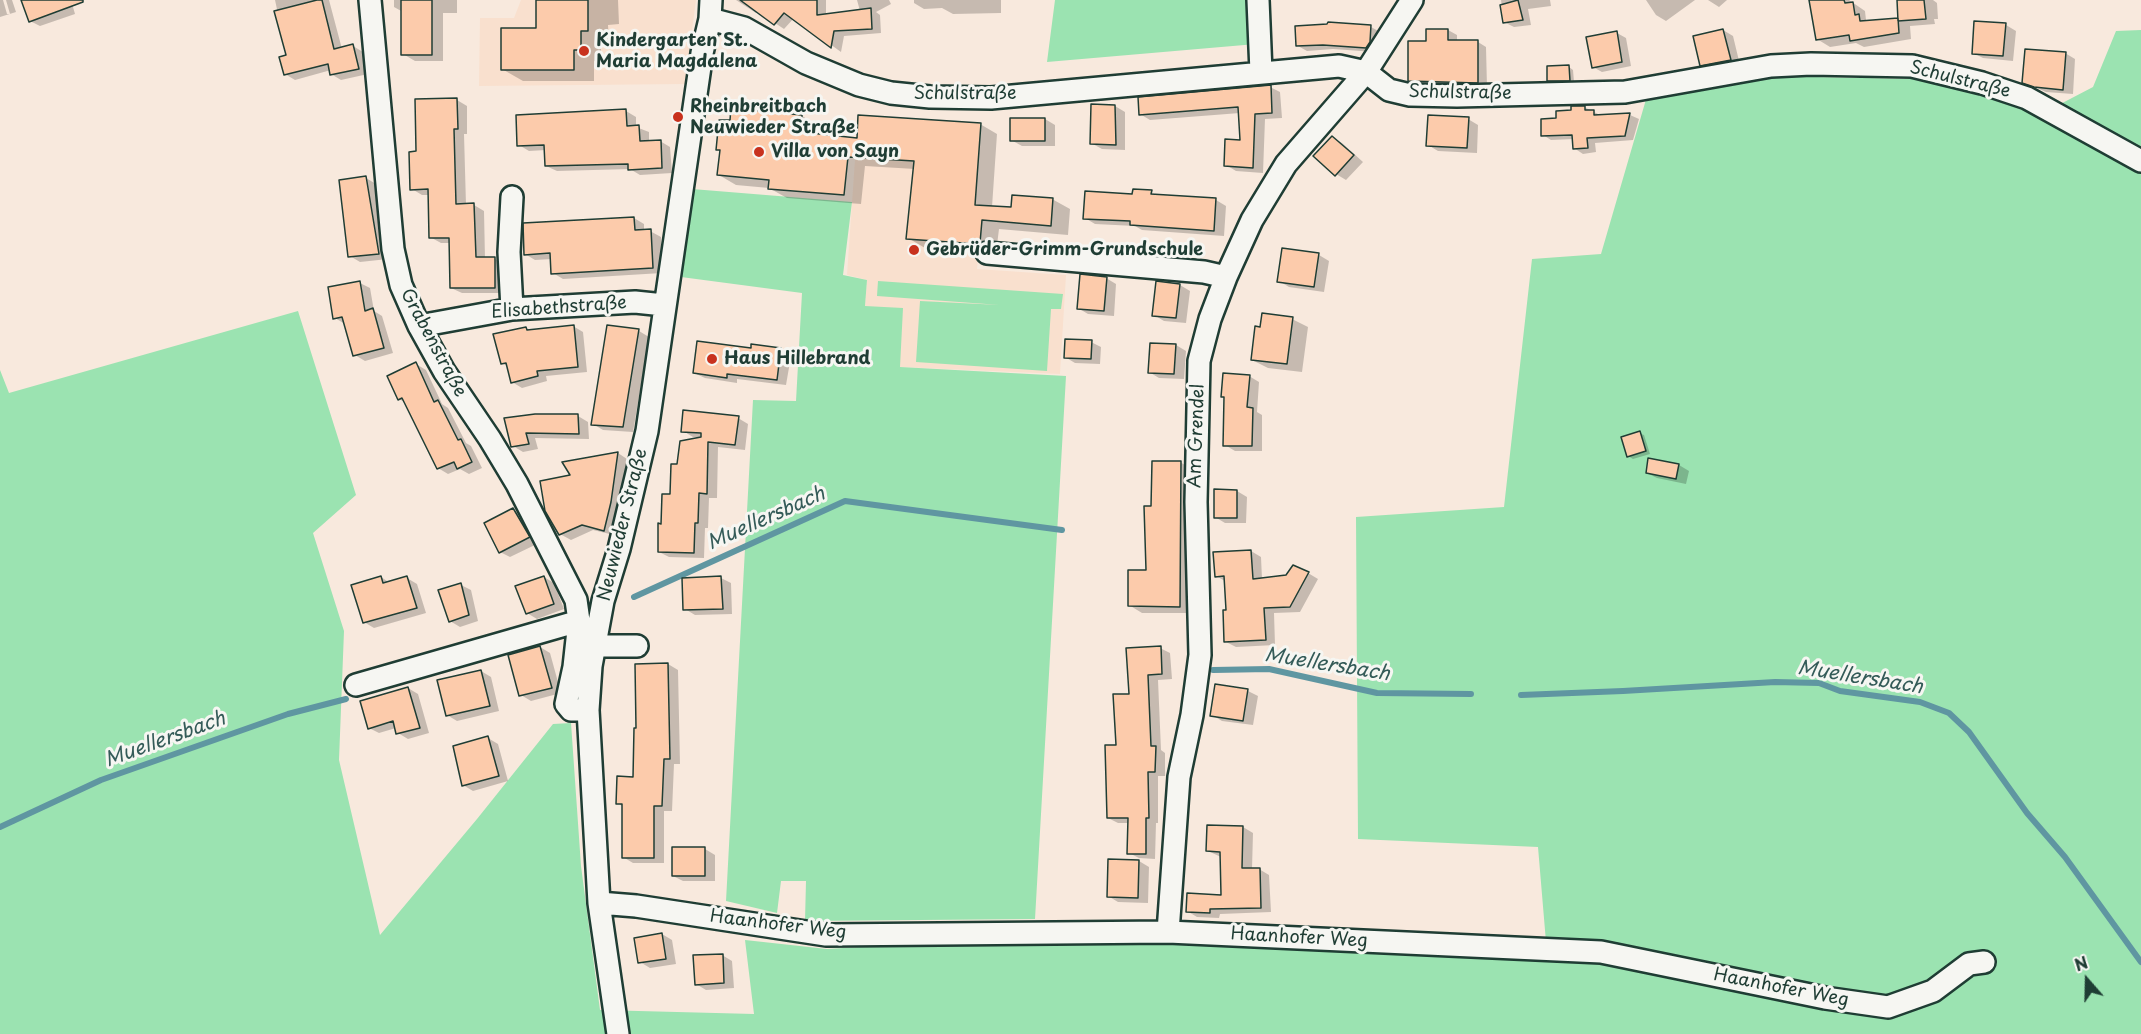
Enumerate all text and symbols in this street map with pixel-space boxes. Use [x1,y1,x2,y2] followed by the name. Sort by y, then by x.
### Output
[596,30,758,72] place label: Kindergarten St. Maria Magdalena
[577,44,591,58] marker: Kindergarten St. Maria Magdalena
[1907,57,2013,103] street label: Schulstraße
[1408,81,1512,105] street label: Schulstraße
[913,83,1017,105] street label: Schulstraße
[690,96,856,138] place label: Rheinbreitbach Neuwieder Straße
[671,110,685,124] marker: Rheinbreitbach Neuwieder Straße
[771,141,899,163] place label: Villa von Sayn
[752,145,766,159] marker: Villa von Sayn
[926,239,1203,261] place label: Gebrüder-Grimm-Grundschule
[907,243,921,257] marker: Gebrüder-Grimm-Grundschule
[395,285,471,401] street label: Grabenstraße
[490,292,628,324] street label: Elisabethstraße
[724,348,870,370] place label: Haus Hillebrand
[705,352,719,366] marker: Haus Hillebrand
[1184,384,1210,488] street label: Am Grendel
[594,447,652,603] street label: Neuwieder Straße
[703,482,829,556] water label: Muellersbach
[1263,643,1391,687] water label: Muellersbach
[1796,656,1924,700] water label: Muellersbach
[101,707,229,773] water label: Muellersbach
[709,906,847,944] street label: Haanhofer Weg
[1230,924,1368,952] street label: Haanhofer Weg
[2057,950,2117,1010] north arrow
[2071,950,2091,977] text: N
[1712,964,1850,1012] street label: Haanhofer Weg

